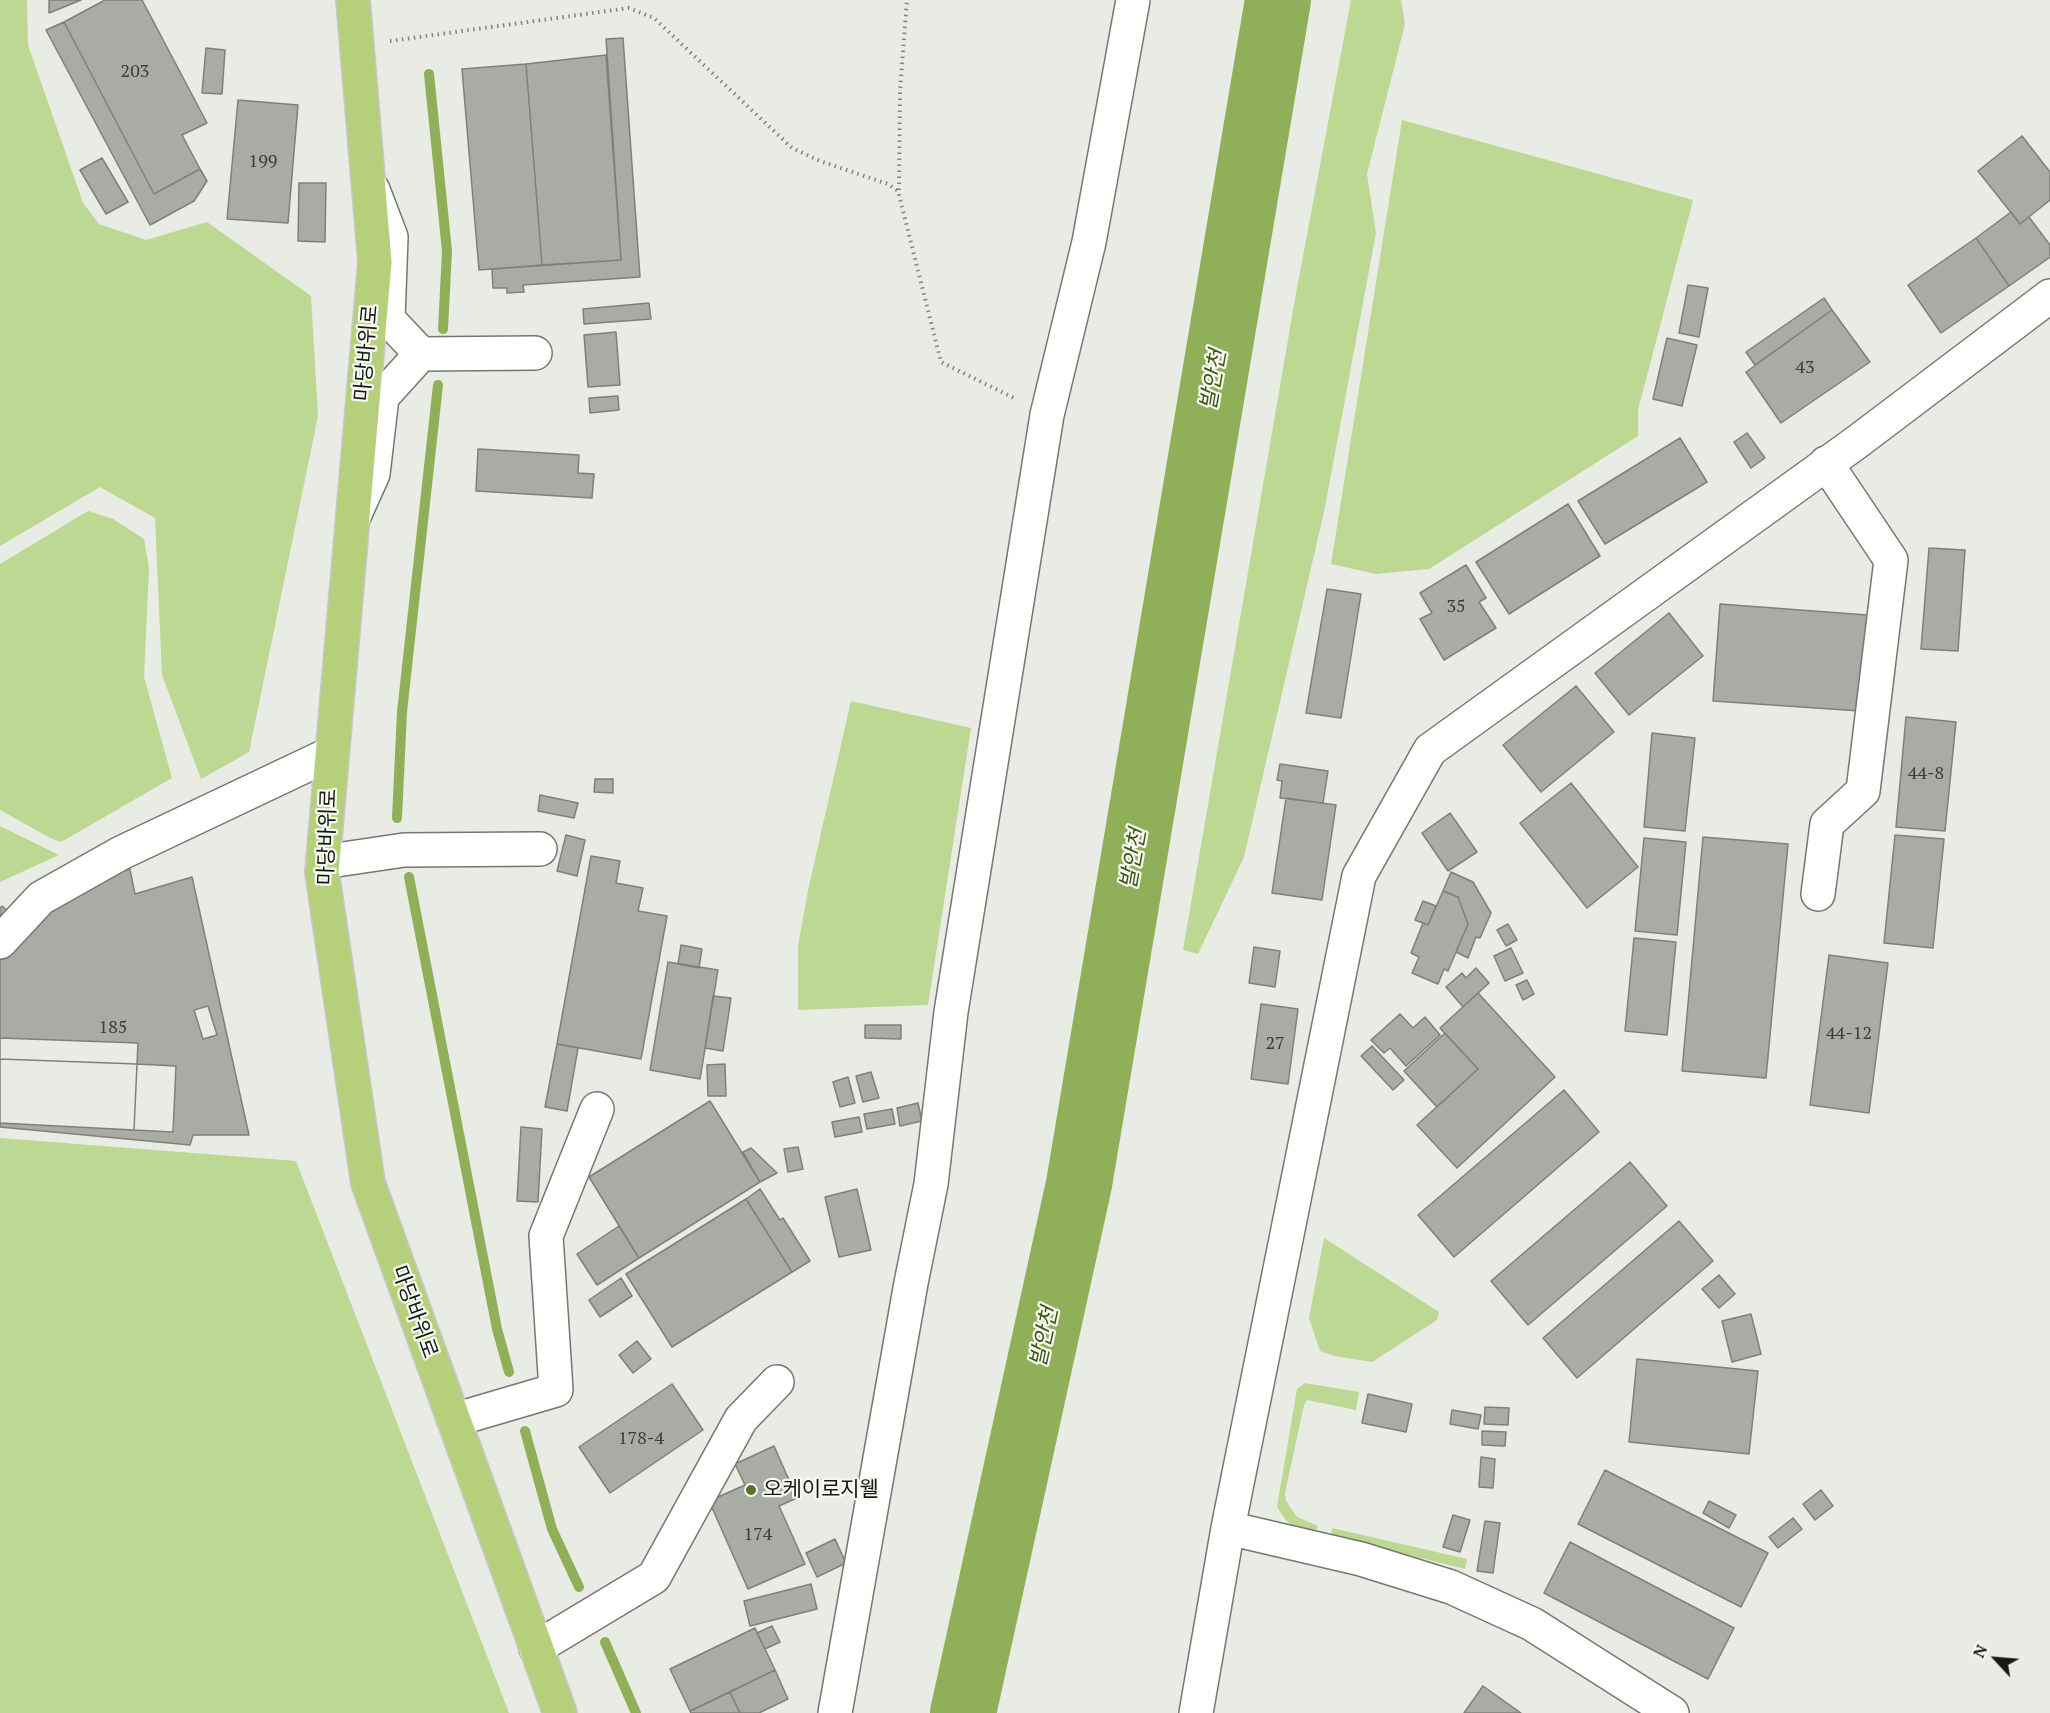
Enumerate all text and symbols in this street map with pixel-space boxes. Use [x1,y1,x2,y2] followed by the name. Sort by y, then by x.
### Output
[121,61,149,83] house number: 203
[249,151,277,173] house number: 199
[350,304,384,402] street label: 마당바위로
[1196,348,1232,412] water label: 발안천
[1795,357,1815,379] house number: 43
[1446,596,1466,618] house number: 35
[1908,763,1944,785] house number: 44-8
[314,788,342,886] street label: 마당바위로
[1116,827,1152,891] water label: 발안천
[99,1017,127,1039] house number: 185
[1826,1023,1872,1045] house number: 44-12
[1265,1033,1285,1055] house number: 27
[386,1262,442,1362] street label: 마당바위로
[1026,1305,1064,1369] water label: 발안천
[618,1428,664,1450] house number: 178-4
[763,1477,879,1503] place label: 오케이로지웰
[744,1483,758,1497] marker: 오케이로지웰
[744,1524,772,1546] house number: 174
[1966,1629,2026,1689] north arrow
[1967,1641,1992,1661] text: N

